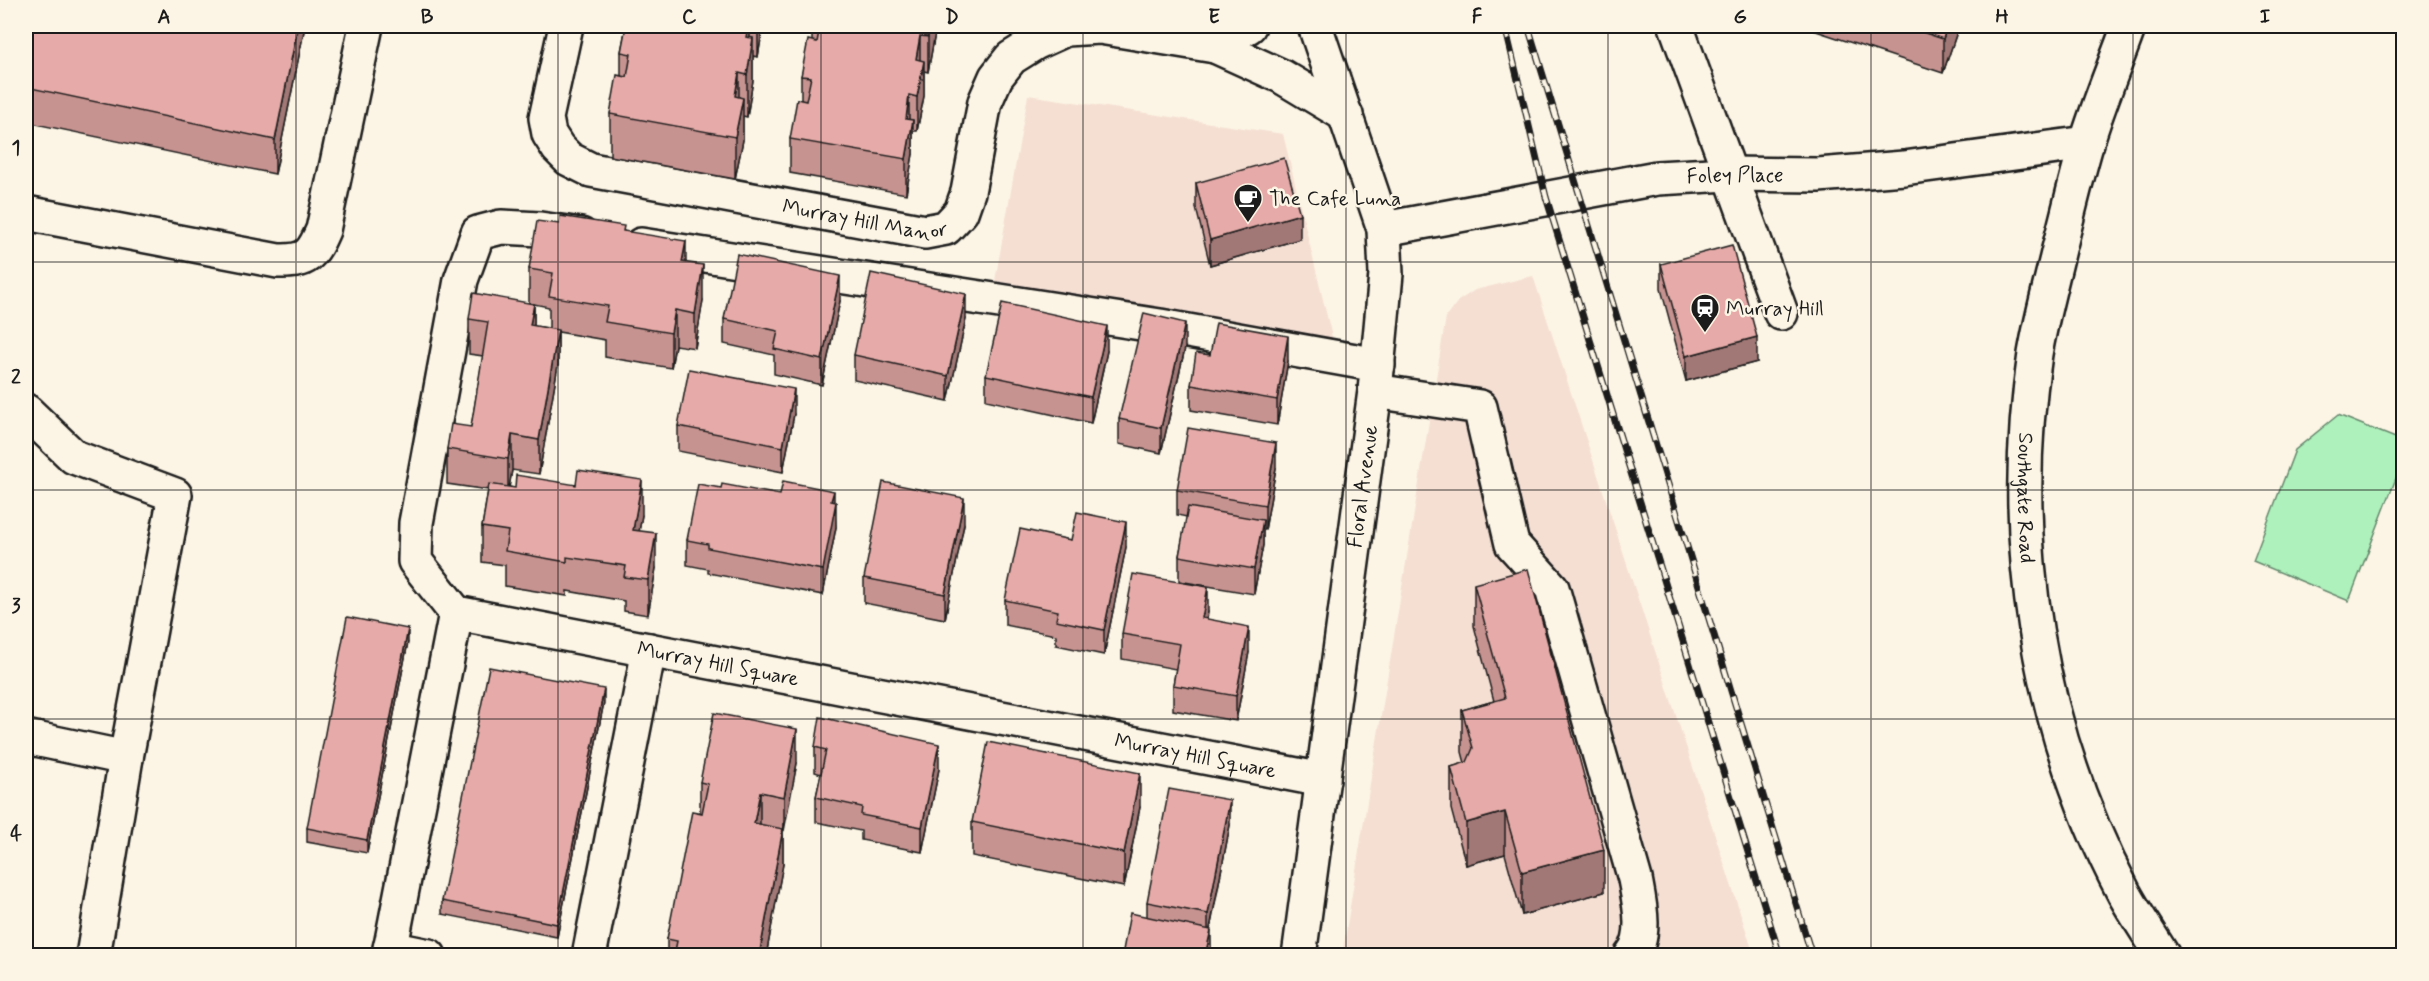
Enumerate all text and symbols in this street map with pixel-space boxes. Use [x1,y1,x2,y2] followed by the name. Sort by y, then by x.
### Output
[157,4,171,31] text: A
[421,4,434,31] text: B
[682,4,697,31] text: C
[945,4,959,31] text: D
[1208,4,1220,31] text: E
[1472,4,1483,31] text: F
[1733,4,1747,31] text: G
[1995,4,2009,31] text: H
[2260,4,2270,31] text: I
[12,135,20,162] text: 1
[1686,161,1784,191] street label: Foley Place
[1232,182,1264,224] cafe icon: The Cafe Luna
[1269,185,1401,213] place label: The Cafe Luna
[780,193,950,248] street label: Murray Hill Manor
[1689,292,1721,334] station icon: Murray Hill
[1726,295,1824,323] place label: Murray Hill
[11,364,21,391] text: 2
[1341,423,1385,549] street label: Floral Avenue
[2010,432,2041,564] street label: Southgate Road
[11,593,21,620] text: 3
[635,635,801,694] street label: Murray Hill Square
[1112,727,1279,786] street label: Murray Hill Square
[10,821,22,848] text: 4

